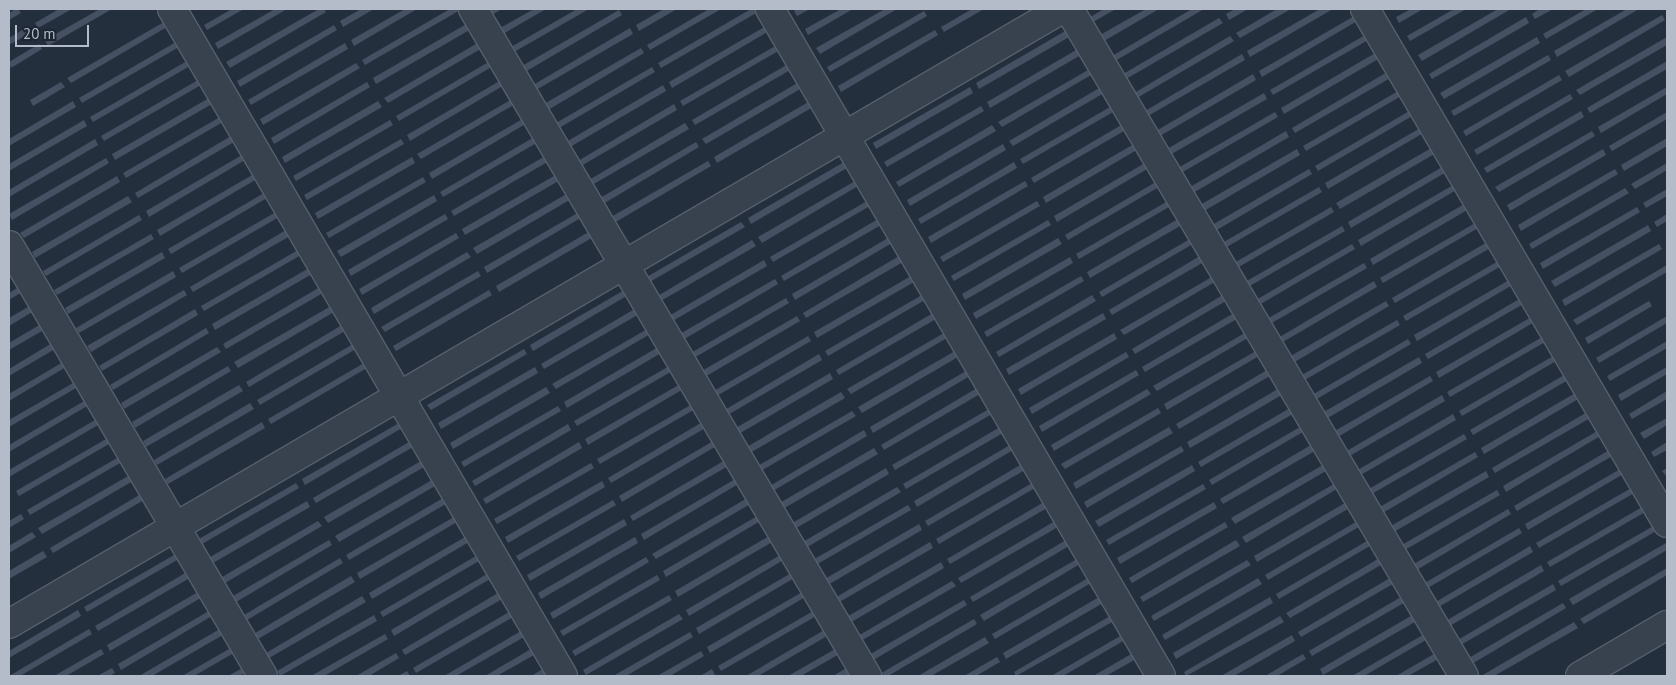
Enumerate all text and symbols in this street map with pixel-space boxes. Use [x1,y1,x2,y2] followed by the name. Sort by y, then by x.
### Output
[18,15,91,47] scale bar
[23,24,56,43] text: 20 m

